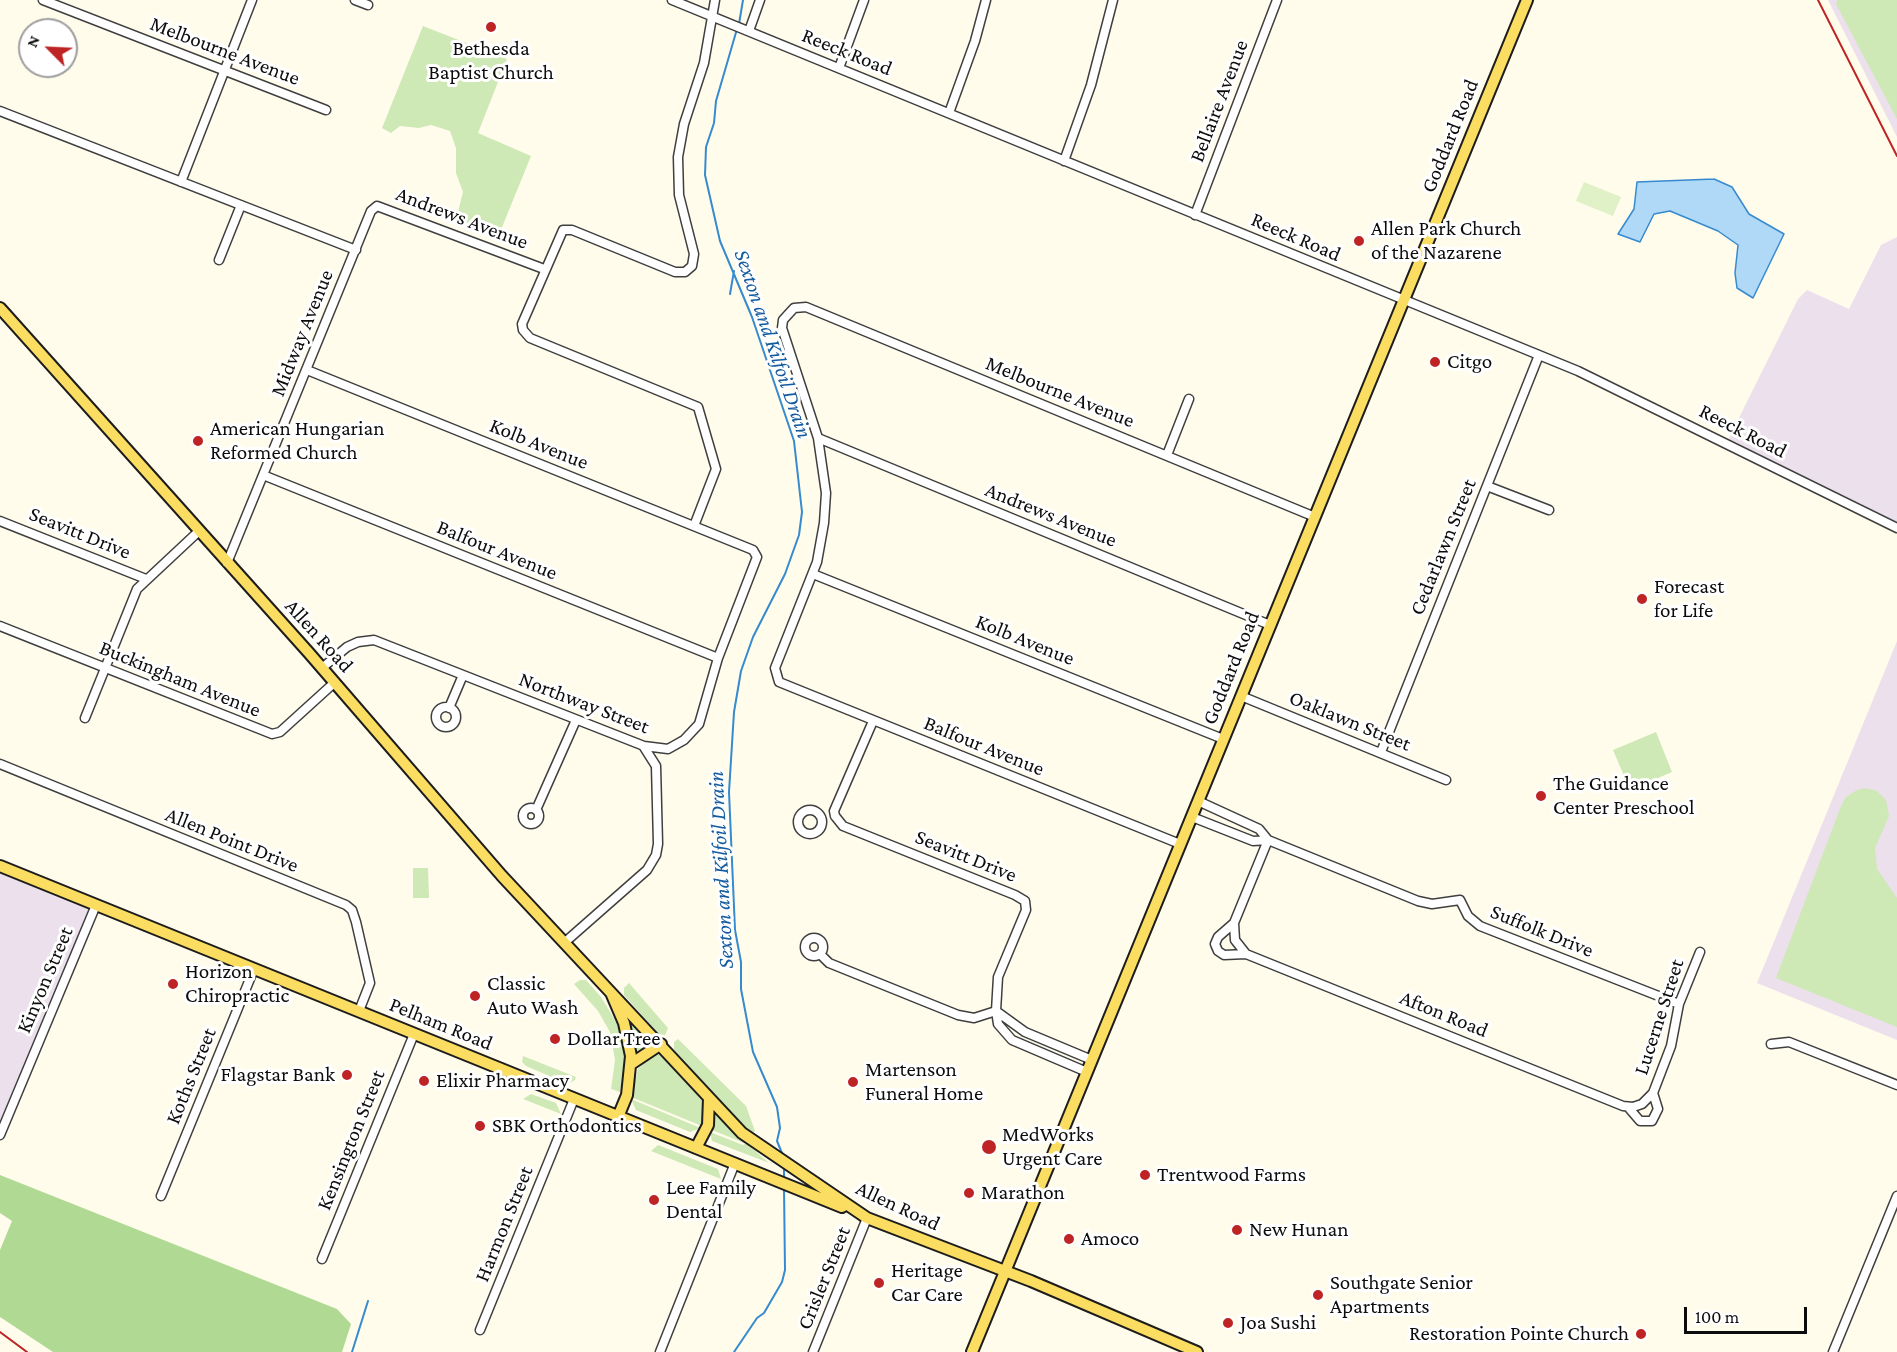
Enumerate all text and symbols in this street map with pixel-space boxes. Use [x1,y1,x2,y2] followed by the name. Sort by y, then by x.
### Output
[147,11,303,91] street label: Melbourne Avenue
[18,18,78,78] north arrow
[484,20,498,34] marker: Bethesda Baptist Church
[798,23,896,81] street label: Reeck Road
[23,33,43,50] text: N
[428,36,554,86] place label: Bethesda Baptist Church
[1184,36,1254,166] street label: Bellaire Avenue
[1416,76,1484,196] street label: Goddard Road
[392,181,532,255] street label: Andrews Avenue
[1247,207,1345,267] street label: Reeck Road
[1371,216,1521,266] place label: Allen Park Church of the Nazarene
[1352,234,1366,248] marker: Allen Park Church of the Nazarene
[728,246,818,442] water label: Sexton and Kilfoil Drain
[265,266,339,400] street label: Midway Avenue
[1447,349,1492,375] place label: Citgo
[982,351,1138,433] street label: Melbourne Avenue
[1428,355,1442,369] marker: Citgo
[1695,398,1791,464] street label: Reeck Road
[486,413,592,475] street label: Kolb Avenue
[210,416,385,466] place label: American Hungarian Reformed Church
[191,434,205,448] marker: American Hungarian Reformed Church
[1404,475,1482,619] street label: Cedarlawn Street
[981,477,1121,553] street label: Andrews Avenue
[25,501,135,565] street label: Seavitt Drive
[433,514,561,586] street label: Balfour Avenue
[1654,574,1724,624] place label: Forecast for Life
[1635,592,1649,606] marker: Forecast for Life
[280,594,358,678] street label: Allen Road
[1197,608,1265,728] street label: Goddard Road
[972,609,1078,671] street label: Kolb Avenue
[96,635,264,723] street label: Buckingham Avenue
[515,667,653,739] street label: Northway Street
[1286,685,1414,757] street label: Oaklawn Street
[920,710,1048,782] street label: Balfour Avenue
[703,770,739,970] water label: Sexton and Kilfoil Drain
[1553,771,1695,821] place label: The Guidance Center Preschool
[1534,789,1548,803] marker: The Guidance Center Preschool
[162,802,302,878] street label: Allen Point Drive
[911,824,1021,888] street label: Seavitt Drive
[1487,899,1597,963] street label: Suffolk Drive
[11,923,79,1037] street label: Kinyon Street
[1628,956,1690,1078] street label: Lucerne Street
[185,959,289,1009] place label: Horizon Chiropractic
[487,971,579,1021] place label: Classic Auto Wash
[166,977,180,991] marker: Horizon Chiropractic
[1396,985,1492,1043] street label: Afton Road
[468,989,482,1003] marker: Classic Auto Wash
[386,992,496,1056] street label: Pelham Road
[160,1024,222,1128] street label: Koths Street
[567,1026,660,1052] place label: Dollar Tree
[548,1032,562,1046] marker: Dollar Tree
[865,1057,983,1107] place label: Martenson Funeral Home
[221,1062,335,1088] place label: Flagstar Bank
[311,1066,391,1214] street label: Kensington Street
[340,1068,354,1082] marker: Flagstar Bank
[436,1068,569,1094] place label: Elixir Pharmacy
[417,1074,431,1088] marker: Elixir Pharmacy
[846,1075,860,1089] marker: Martenson Funeral Home
[492,1113,642,1139] place label: SBK Orthodontics
[473,1119,487,1133] marker: SBK Orthodontics
[1002,1122,1102,1172] place label: MedWorks Urgent Care
[980,1138,998,1156] marker: MedWorks Urgent Care
[469,1162,539,1286] street label: Harmon Street
[1157,1162,1306,1188] place label: Trentwood Farms
[1138,1168,1152,1182] marker: Trentwood Farms
[666,1175,756,1225] place label: Lee Family Dental
[852,1176,944,1236] street label: Allen Road
[981,1180,1065,1206] place label: Marathon
[962,1186,976,1200] marker: Marathon
[647,1193,661,1207] marker: Lee Family Dental
[1249,1217,1348,1243] place label: New Hunan
[792,1223,856,1333] street label: Crisler Street
[1230,1223,1244,1237] marker: New Hunan
[1081,1226,1139,1252] place label: Amoco
[1062,1232,1076,1246] marker: Amoco
[891,1258,963,1308] place label: Heritage Car Care
[1330,1270,1473,1320] place label: Southgate Senior Apartments
[872,1276,886,1290] marker: Heritage Car Care
[1311,1288,1325,1302] marker: Southgate Senior Apartments
[1687,1295,1810,1333] scale bar
[1695,1307,1739,1327] text: 100 m
[1240,1310,1316,1336] place label: Joa Sushi
[1221,1316,1235,1330] marker: Joa Sushi
[1409,1321,1629,1347] place label: Restoration Pointe Church
[1634,1327,1648,1341] marker: Restoration Pointe Church

